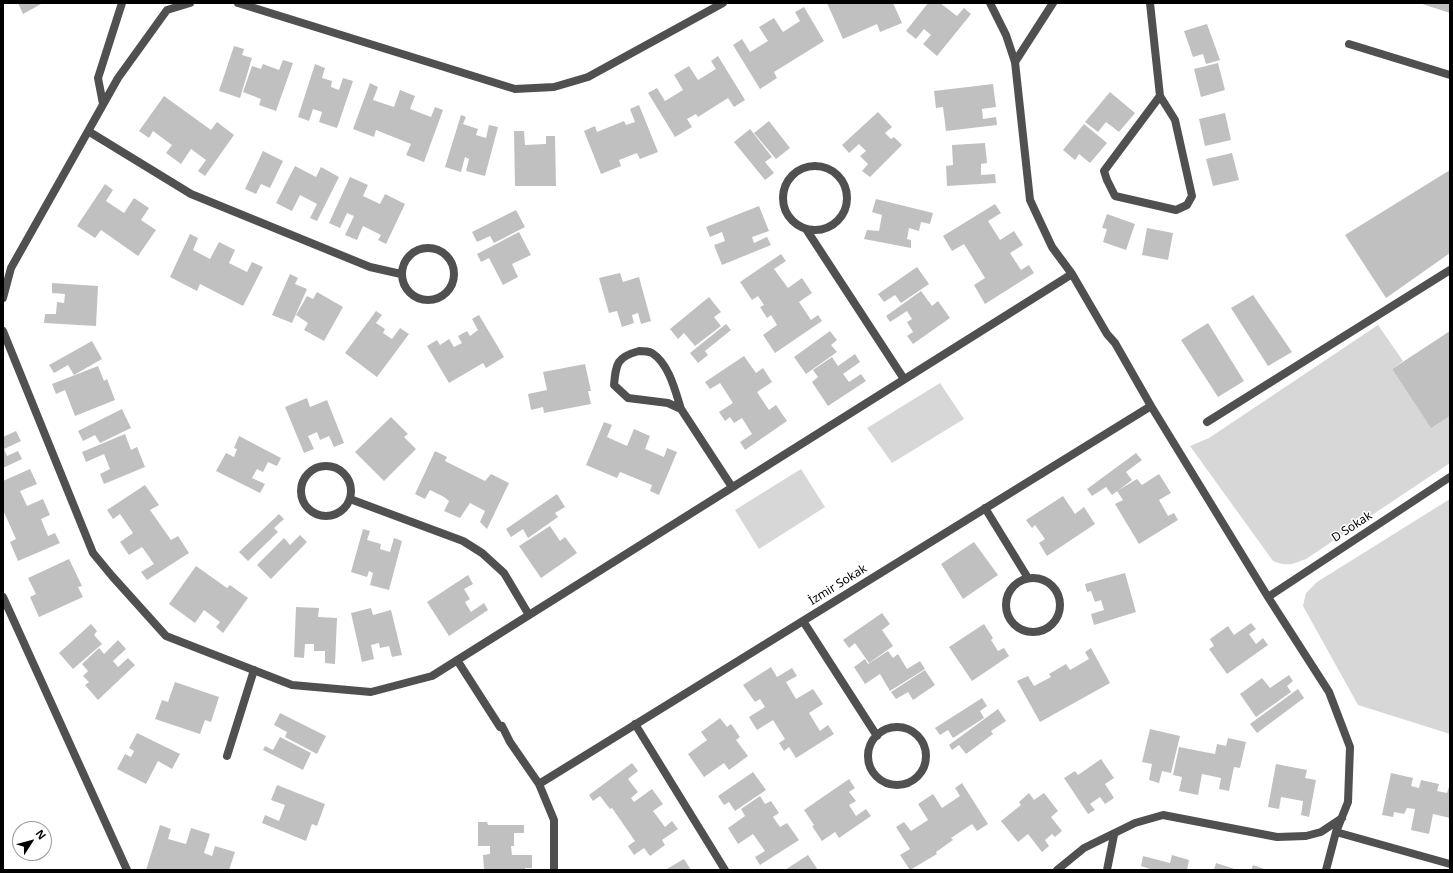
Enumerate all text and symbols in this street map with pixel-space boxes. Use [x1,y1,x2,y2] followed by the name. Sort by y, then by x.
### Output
[1329,509,1375,545] street label: D Sokak
[806,562,870,608] street label: İzmir Sokak
[12,821,52,861] north arrow
[33,826,50,842] text: N

